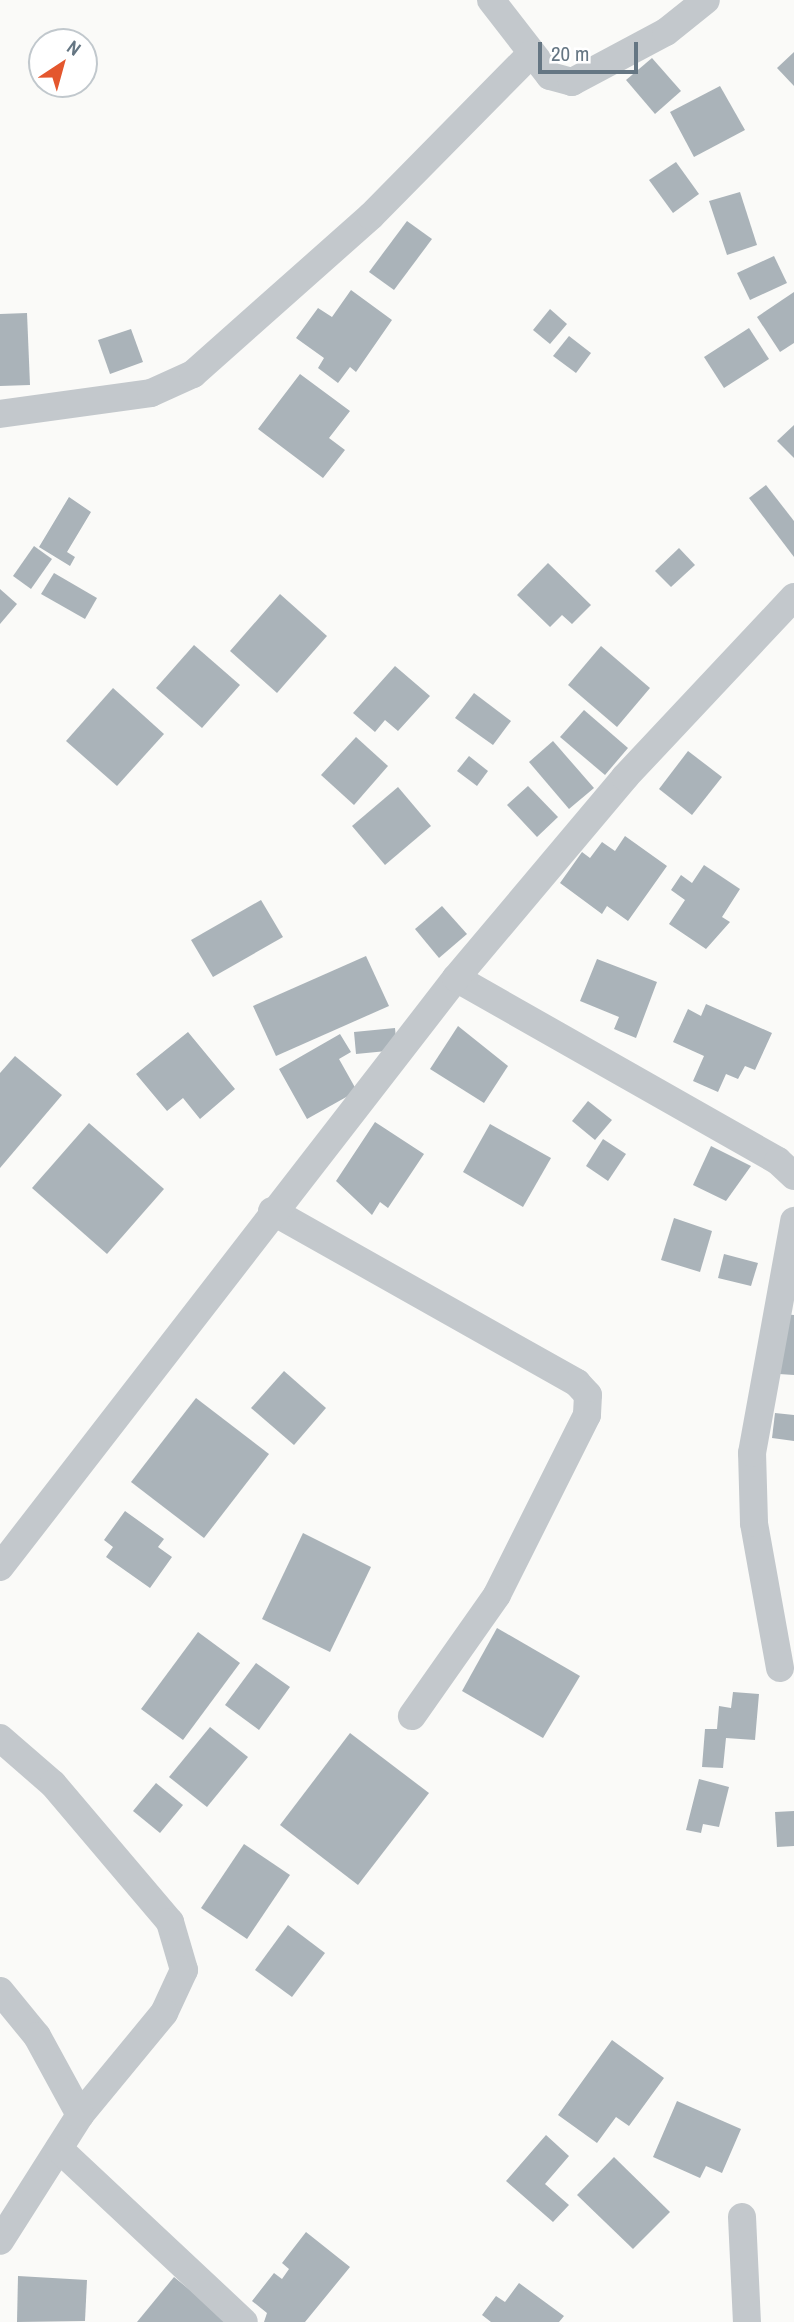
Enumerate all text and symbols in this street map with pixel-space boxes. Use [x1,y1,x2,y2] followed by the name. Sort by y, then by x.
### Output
[28,28,98,98] north arrow
[542,28,642,72] scale bar
[62,34,86,61] text: N
[551,39,589,68] text: 20 m

